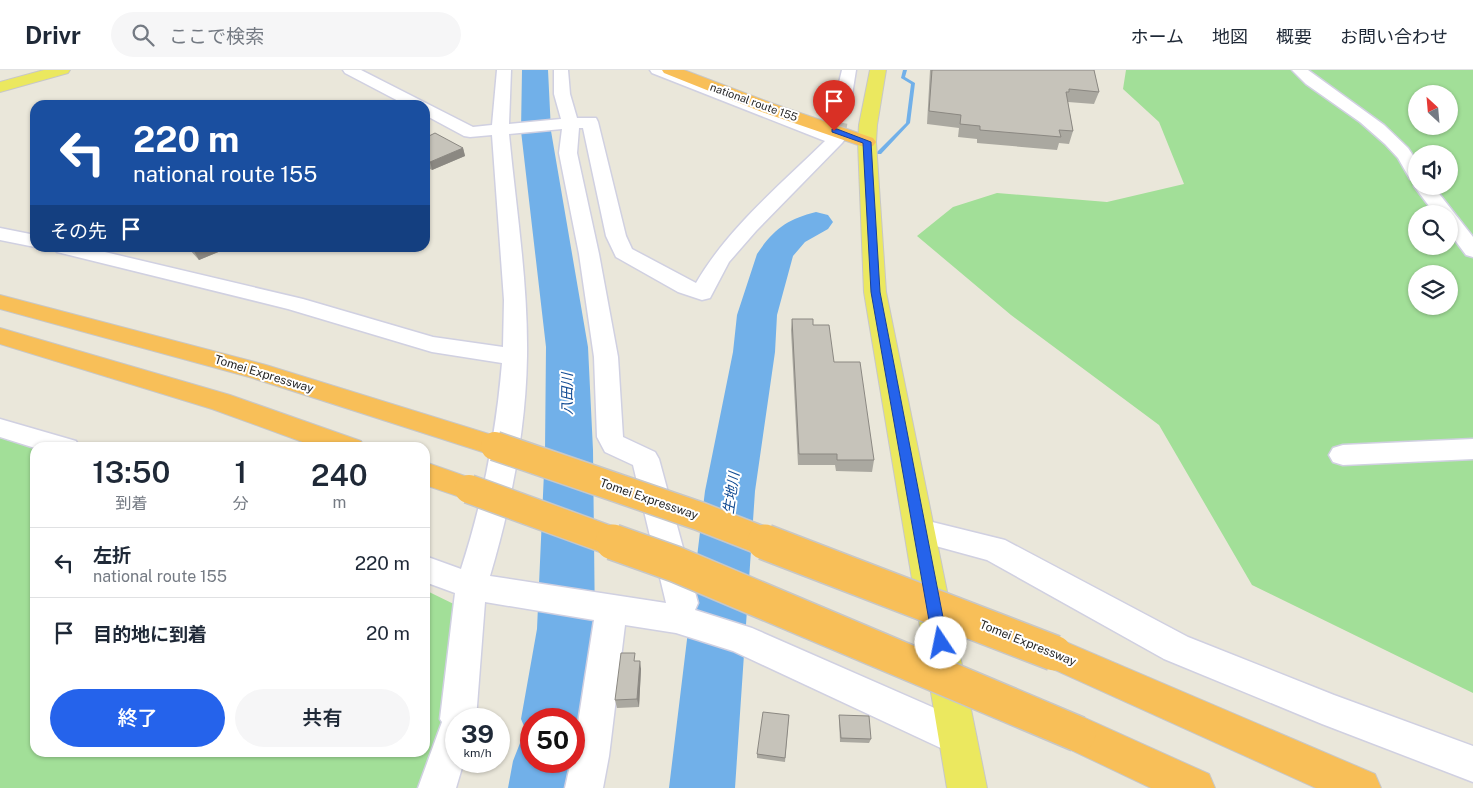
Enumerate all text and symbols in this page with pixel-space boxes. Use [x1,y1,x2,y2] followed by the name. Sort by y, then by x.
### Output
[111,12,461,57] search box
[25,21,81,49] text: Drivr
[129,21,157,49] icon: search
[169,25,264,47] text: ここで検索
[1131,26,1184,47] text: ホーム
[1212,26,1248,47] text: 地図
[1276,26,1312,47] text: 概要
[1340,26,1448,47] text: お問い合わせ
[813,80,855,131] pin
[709,81,799,123] street label: national route 155
[1408,85,1458,135] north arrow
[1408,85,1458,315] map controls
[820,87,848,115] icon: arrive
[133,119,239,160] text: 220 m
[50,120,115,185] icon: left
[1408,145,1458,195] button: sound
[133,161,317,187] text: national route 155
[1408,205,1458,255] button: search
[117,215,145,243] icon: arrive
[50,220,107,242] text: その先
[1408,265,1458,315] button: layers
[213,352,316,396] street label: Tomei Expressway
[559,371,575,415] water label: 八田川
[92,454,170,490] text: 13:50
[234,454,247,490] text: 1
[311,457,368,493] text: 240
[720,469,742,515] water label: 生地川
[598,476,700,523] street label: Tomei Expressway
[332,493,346,512] text: m
[115,494,147,513] text: 到着
[233,494,249,513] text: 分
[93,544,131,566] text: 左折
[50,549,78,577] icon: left
[355,552,410,574] text: 220 m
[93,567,227,586] text: national route 155
[914,616,966,668] position arrow
[978,617,1079,669] street label: Tomei Expressway
[50,619,78,647] icon: arrive
[366,622,410,644] text: 20 m
[93,623,207,645] text: 目的地に到着
[50,689,225,747] button: 終了
[235,689,410,747] button: 共有
[520,708,585,773] speed limit sign: 50
[461,719,494,749] text: 39
[463,746,492,760] text: km/h

